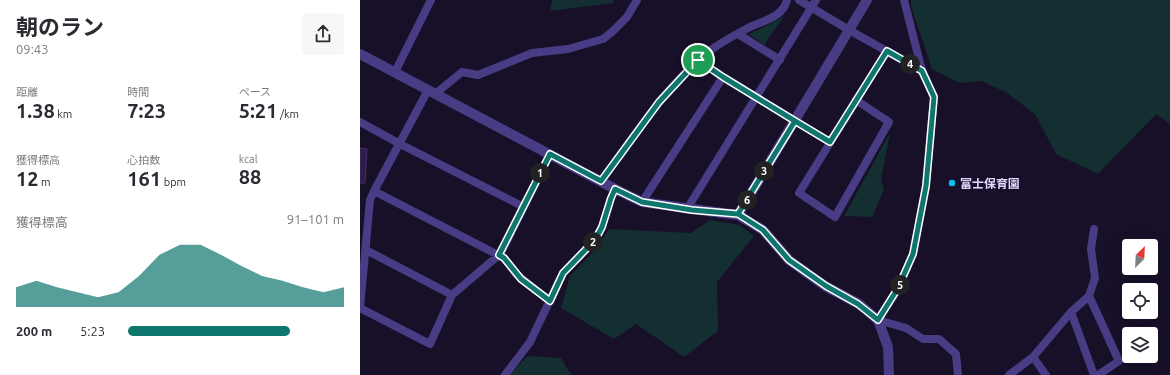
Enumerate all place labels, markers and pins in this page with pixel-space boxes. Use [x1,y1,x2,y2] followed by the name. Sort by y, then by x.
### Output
[681,43,715,77] pin
[900,54,920,74] pin: 4
[754,161,774,181] pin: 3
[530,163,550,183] pin: 1
[960,177,1020,190] place label: 富士保育園
[947,178,957,188] marker: 富士保育園
[737,190,757,210] pin: 6
[583,232,603,252] pin: 2
[890,275,910,295] pin: 5

